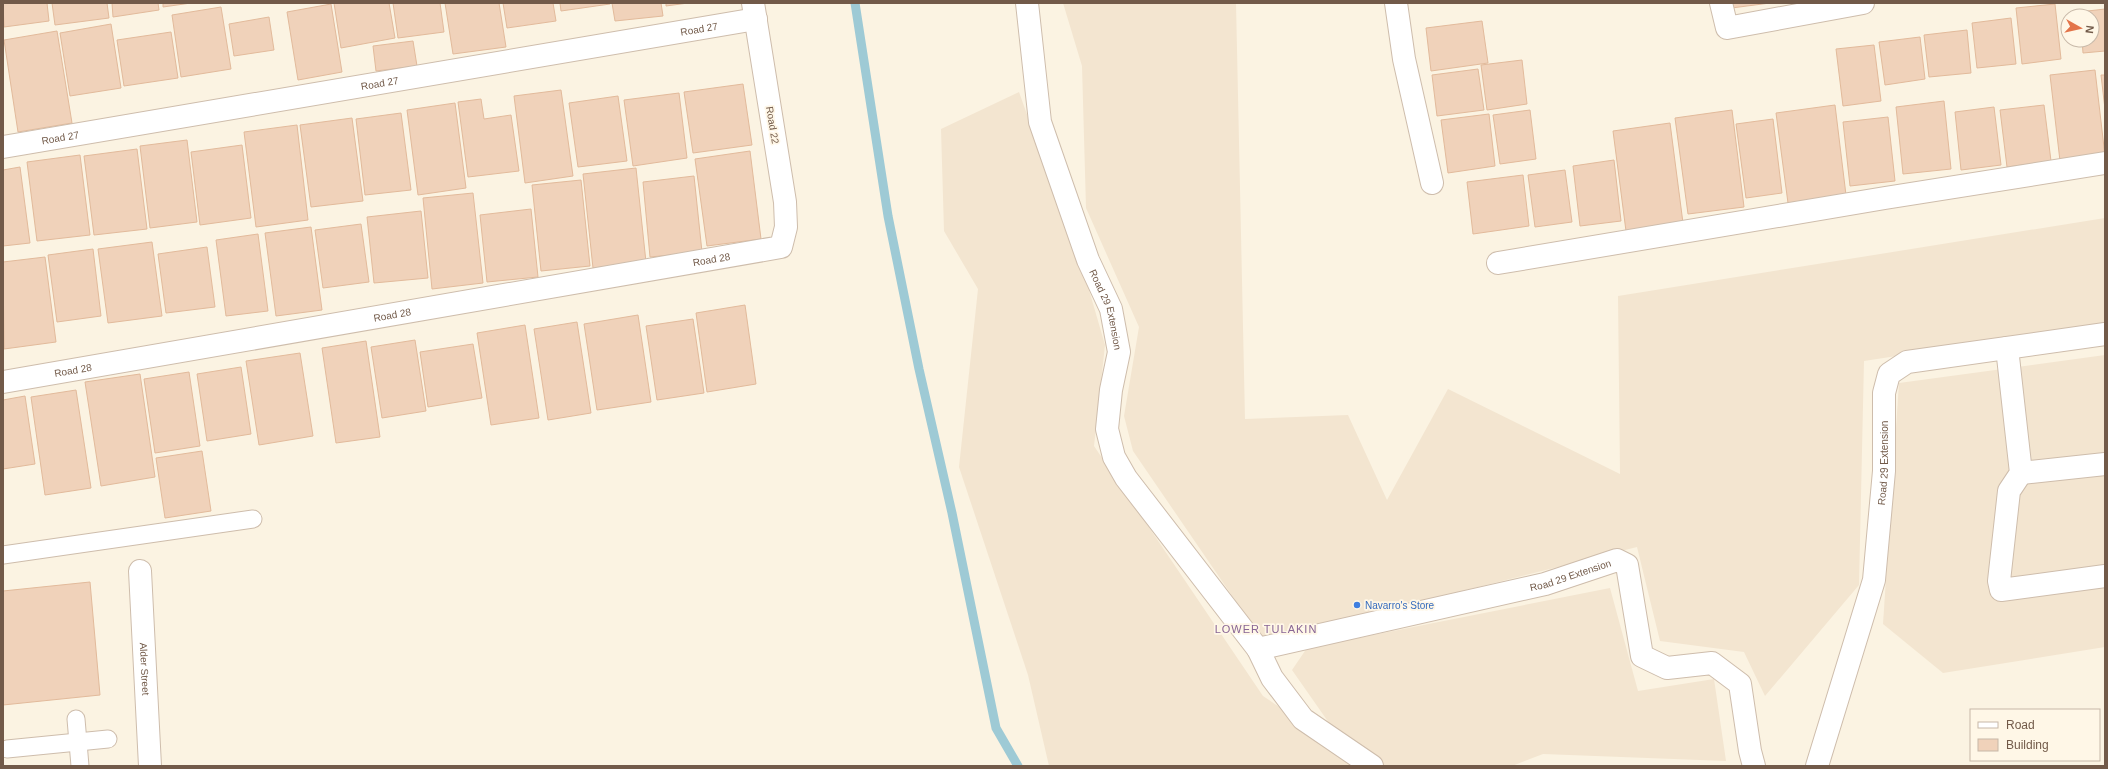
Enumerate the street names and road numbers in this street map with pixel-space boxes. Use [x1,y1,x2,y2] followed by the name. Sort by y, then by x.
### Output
[680,21,719,38] street label: Road 27
[360,75,400,92] street label: Road 27
[764,106,781,145] street label: Road 22
[41,129,80,146] street label: Road 27
[692,251,732,268] street label: Road 28
[1087,268,1123,351] street label: Road 29 Extension
[373,306,412,324] street label: Road 28
[53,362,93,379] street label: Road 28
[1876,421,1890,506] street label: Road 29 Extension
[1529,557,1612,593] street label: Road 29 Extension
[138,642,151,696] street label: Alder Street

